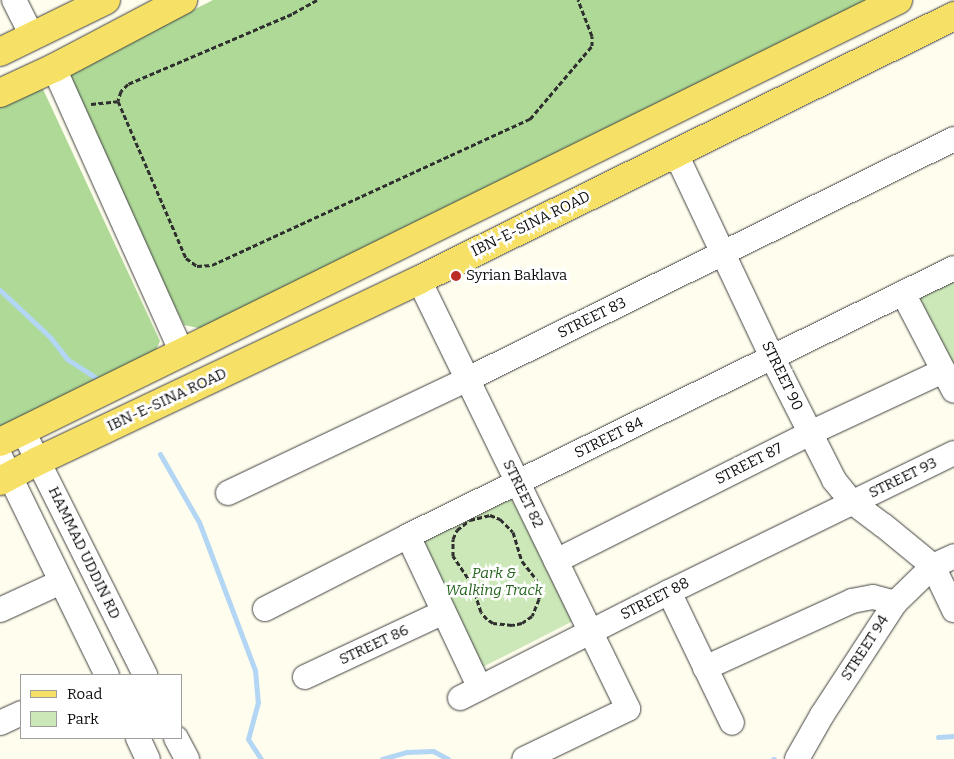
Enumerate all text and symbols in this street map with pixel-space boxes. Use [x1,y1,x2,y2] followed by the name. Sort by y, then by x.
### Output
[469,187,593,261] street label: IBN-E-SINA ROAD
[466,267,567,285] place label: Syrian Baklava
[450,270,462,282] marker: Syrian Baklava
[555,294,629,342] street label: STREET 83
[757,338,807,414] street label: STREET 90
[104,364,230,436] street label: IBN-E-SINA ROAD
[572,414,646,462] street label: STREET 84
[712,439,786,489] street label: STREET 87
[866,454,940,502] street label: STREET 93
[499,457,547,531] street label: STREET 82
[44,484,124,622] street label: HAMMAD UDDIN RD
[445,564,543,599] park label: Park & Walking Track
[618,574,692,624] street label: STREET 88
[837,612,893,684] street label: STREET 94
[336,621,412,669] street label: STREET 86
[20,674,182,739] legend
[67,685,102,703] text: Road
[67,710,99,728] text: Park

